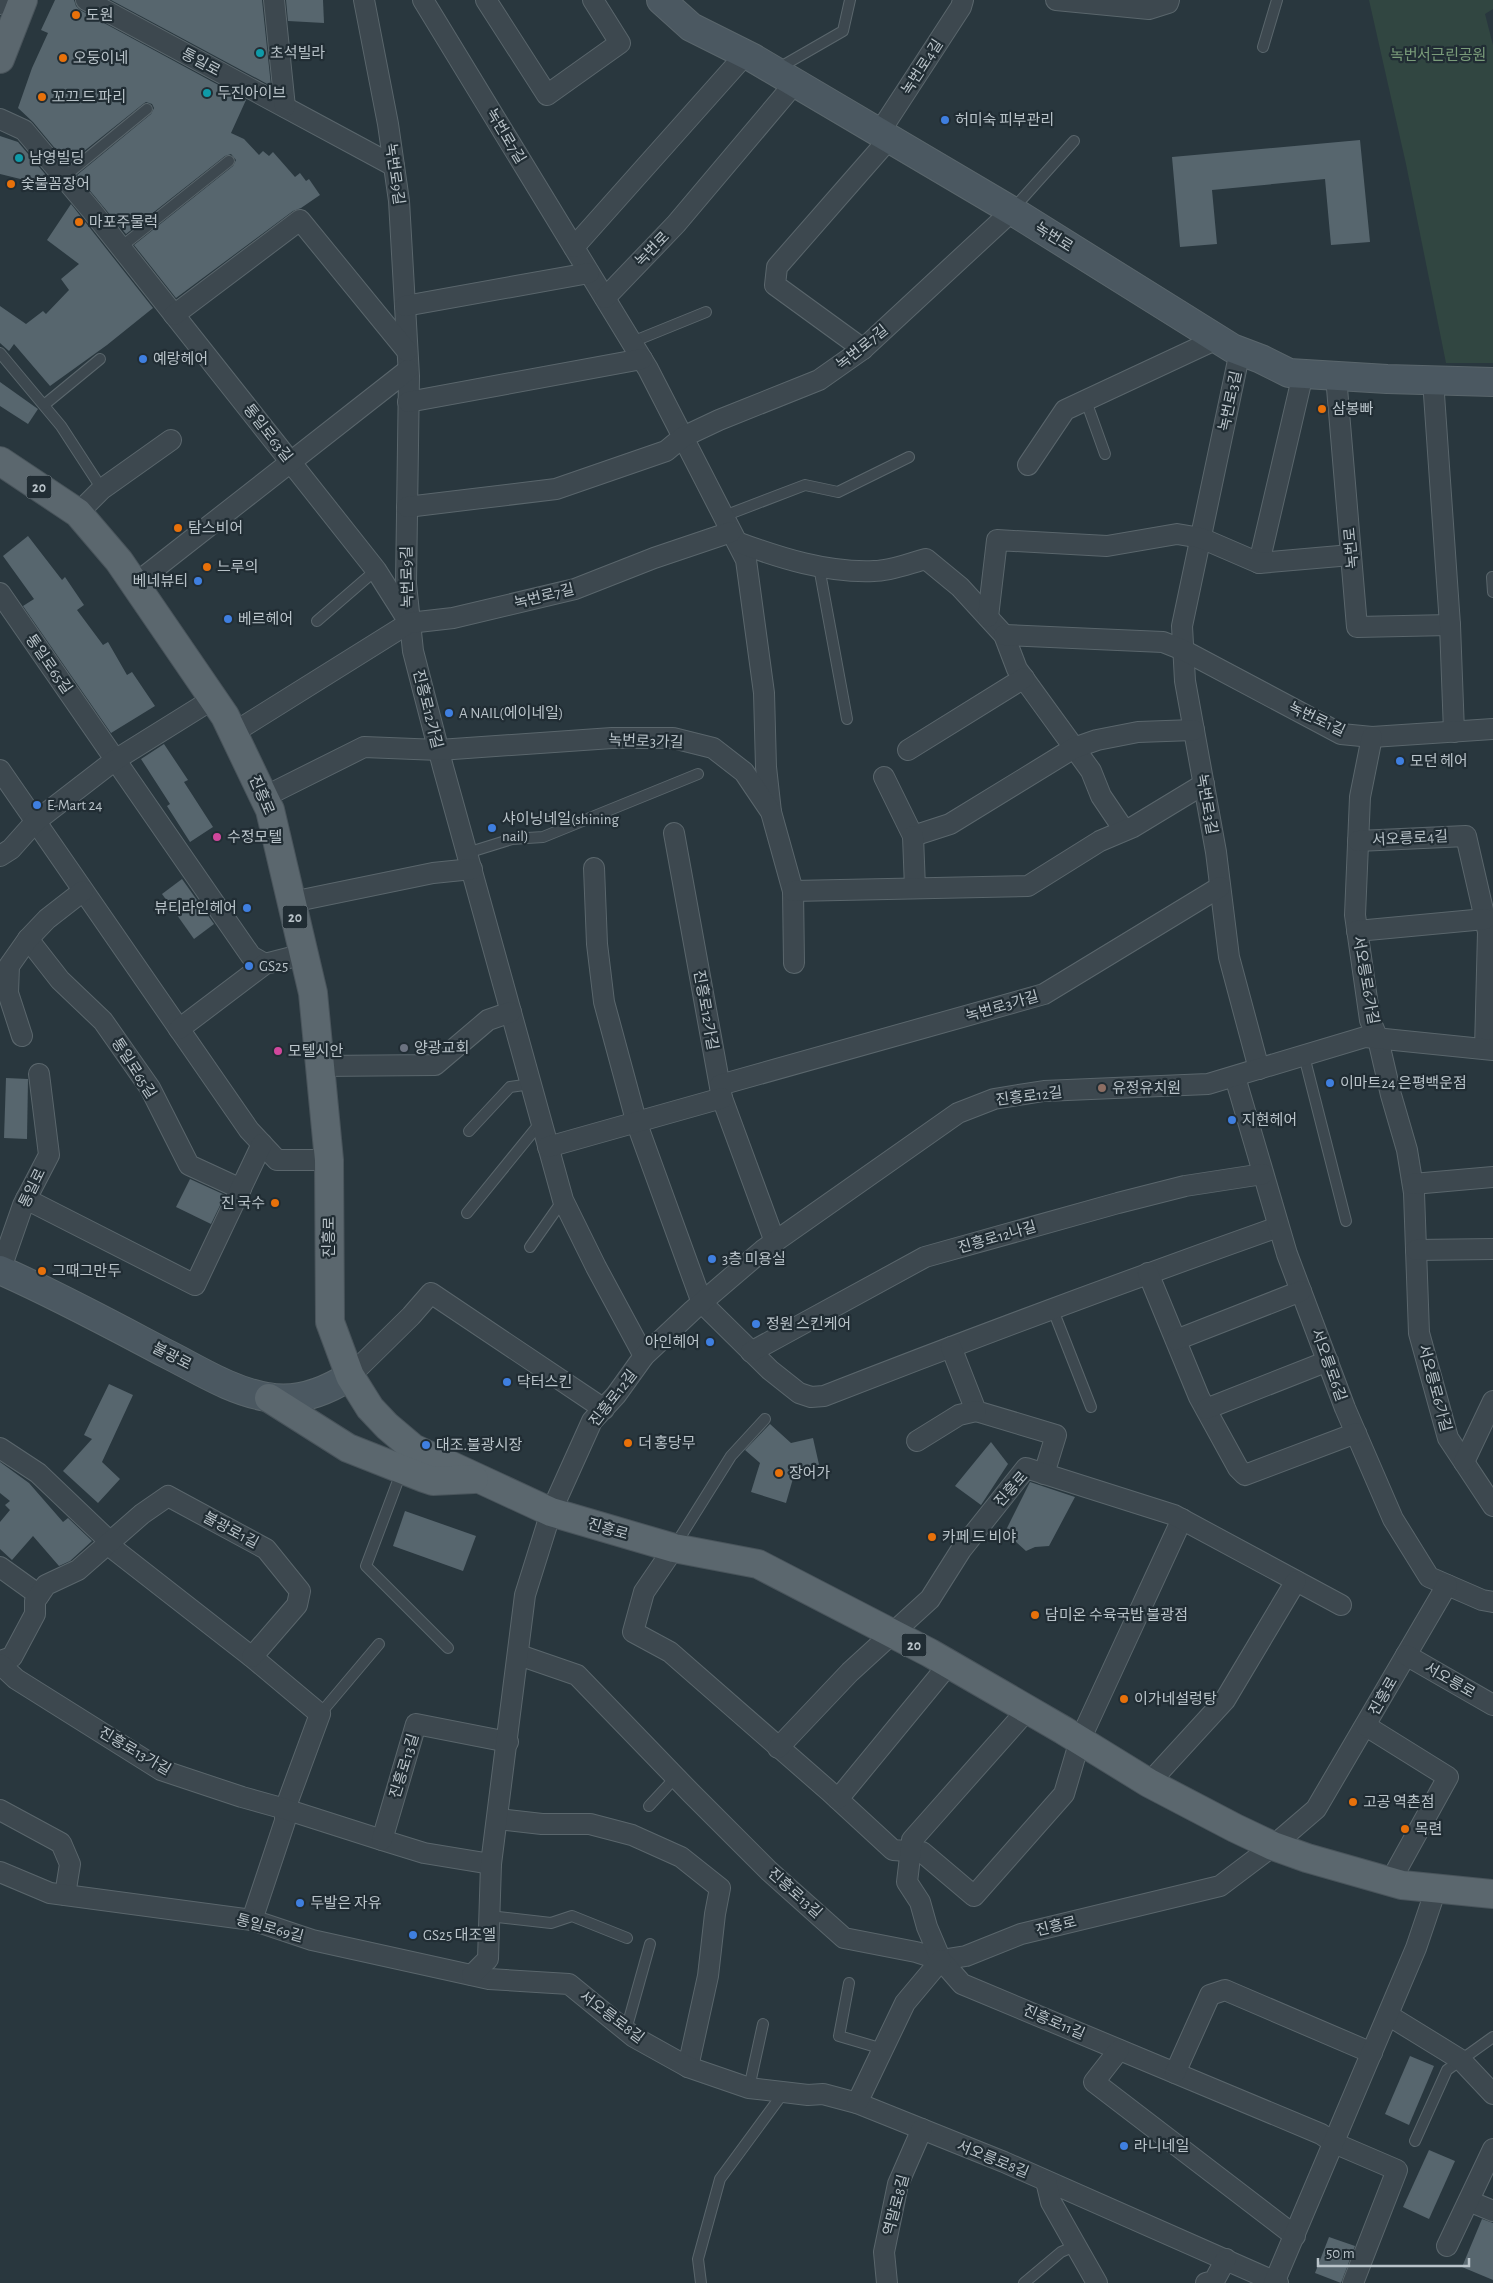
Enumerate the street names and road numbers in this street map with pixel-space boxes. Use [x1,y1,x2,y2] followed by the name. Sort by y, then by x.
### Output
[898,36,946,98] street label: 녹번로4길
[179,45,223,79] street label: 통일로
[483,106,529,166] street label: 녹번로7길
[383,142,407,206] street label: 녹번로9길
[1032,219,1076,255] street label: 녹번로
[632,229,672,269] street label: 녹번로
[833,321,891,373] street label: 녹번로7길
[1216,369,1244,433] street label: 녹번로3길
[241,401,295,465] street label: 통일로63길
[26,476,52,498] road number: 20
[1341,527,1361,569] street label: 녹번로
[398,546,416,608] street label: 녹번로9길
[512,581,576,611] street label: 녹번로7길
[23,631,75,697] street label: 통일로65길
[410,668,446,750] street label: 진흥로12가길
[1286,699,1348,739] street label: 녹번로1길
[608,732,684,750] street label: 녹번로3가길
[1194,772,1220,836] street label: 녹번로3길
[247,773,277,817] street label: 진흥로
[1372,828,1448,848] street label: 서오릉로4길
[282,906,308,929] road number: 20
[1350,934,1382,1026] street label: 서오릉로6가길
[691,969,721,1051] street label: 진흥로12가길
[964,988,1040,1024] street label: 녹번로3가길
[109,1035,159,1101] street label: 통일로65길
[995,1084,1063,1108] street label: 진흥로12길
[16,1166,48,1210] street label: 통일로
[321,1216,337,1258] street label: 진흥로
[956,1218,1038,1256] street label: 진흥로12나길
[1308,1327,1350,1403] street label: 서오릉로6길
[150,1339,194,1373] street label: 불광로
[1416,1343,1454,1433] street label: 서오릉로6가길
[586,1367,640,1429] street label: 진흥로12길
[991,1468,1031,1510] street label: 진흥로
[201,1509,261,1551] street label: 불광로1길
[586,1516,630,1542] street label: 진흥로
[902,1634,926,1656] road number: 20
[1422,1659,1478,1701] street label: 서오릉로
[1366,1674,1400,1718] street label: 진흥로
[96,1724,174,1778] street label: 진흥로13가길
[387,1732,421,1800] street label: 진흥로13길
[765,1865,825,1921] street label: 진흥로13길
[234,1911,306,1945] street label: 통일로69길
[1034,1913,1078,1939] street label: 진흥로
[577,1988,647,2046] street label: 서오릉로8길
[1021,2002,1087,2042] street label: 진흥로11길
[955,2137,1031,2181] street label: 서오릉로8길
[880,2173,912,2237] street label: 역말로8길

